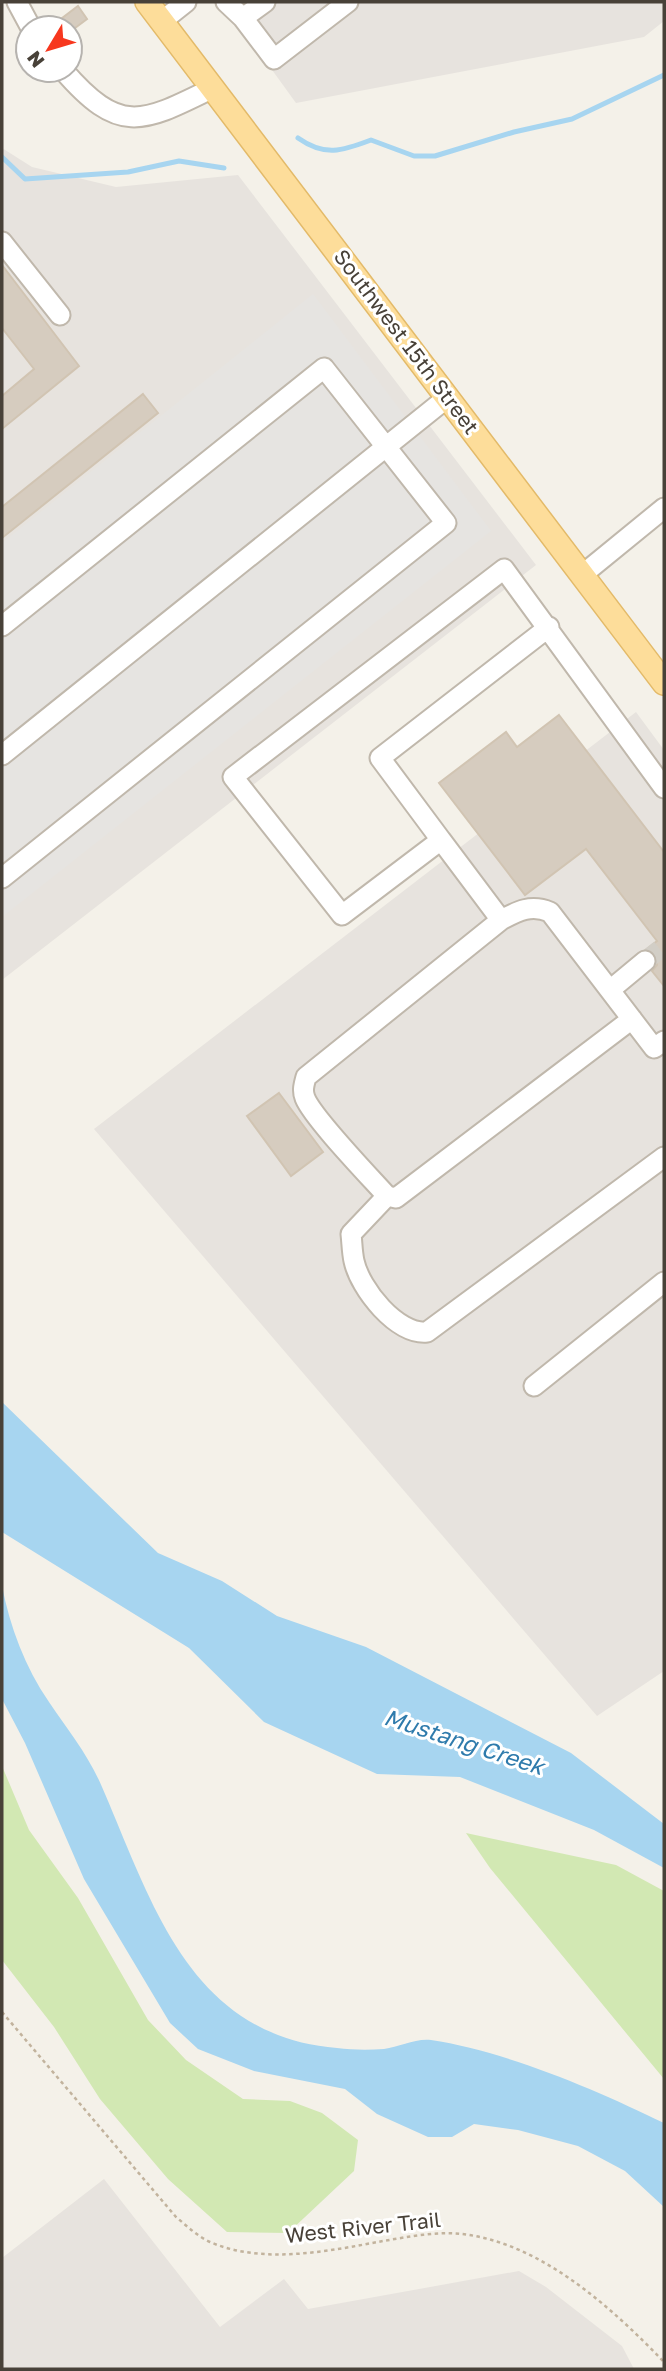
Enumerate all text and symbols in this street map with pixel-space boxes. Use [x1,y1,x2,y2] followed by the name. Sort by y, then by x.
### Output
[14,14,84,84] north arrow
[22,47,49,73] text: N
[329,244,485,439] street label: Southwest 15th Street
[381,1702,550,1781] water label: Mustang Creek
[284,2206,442,2248] street label: West River Trail

